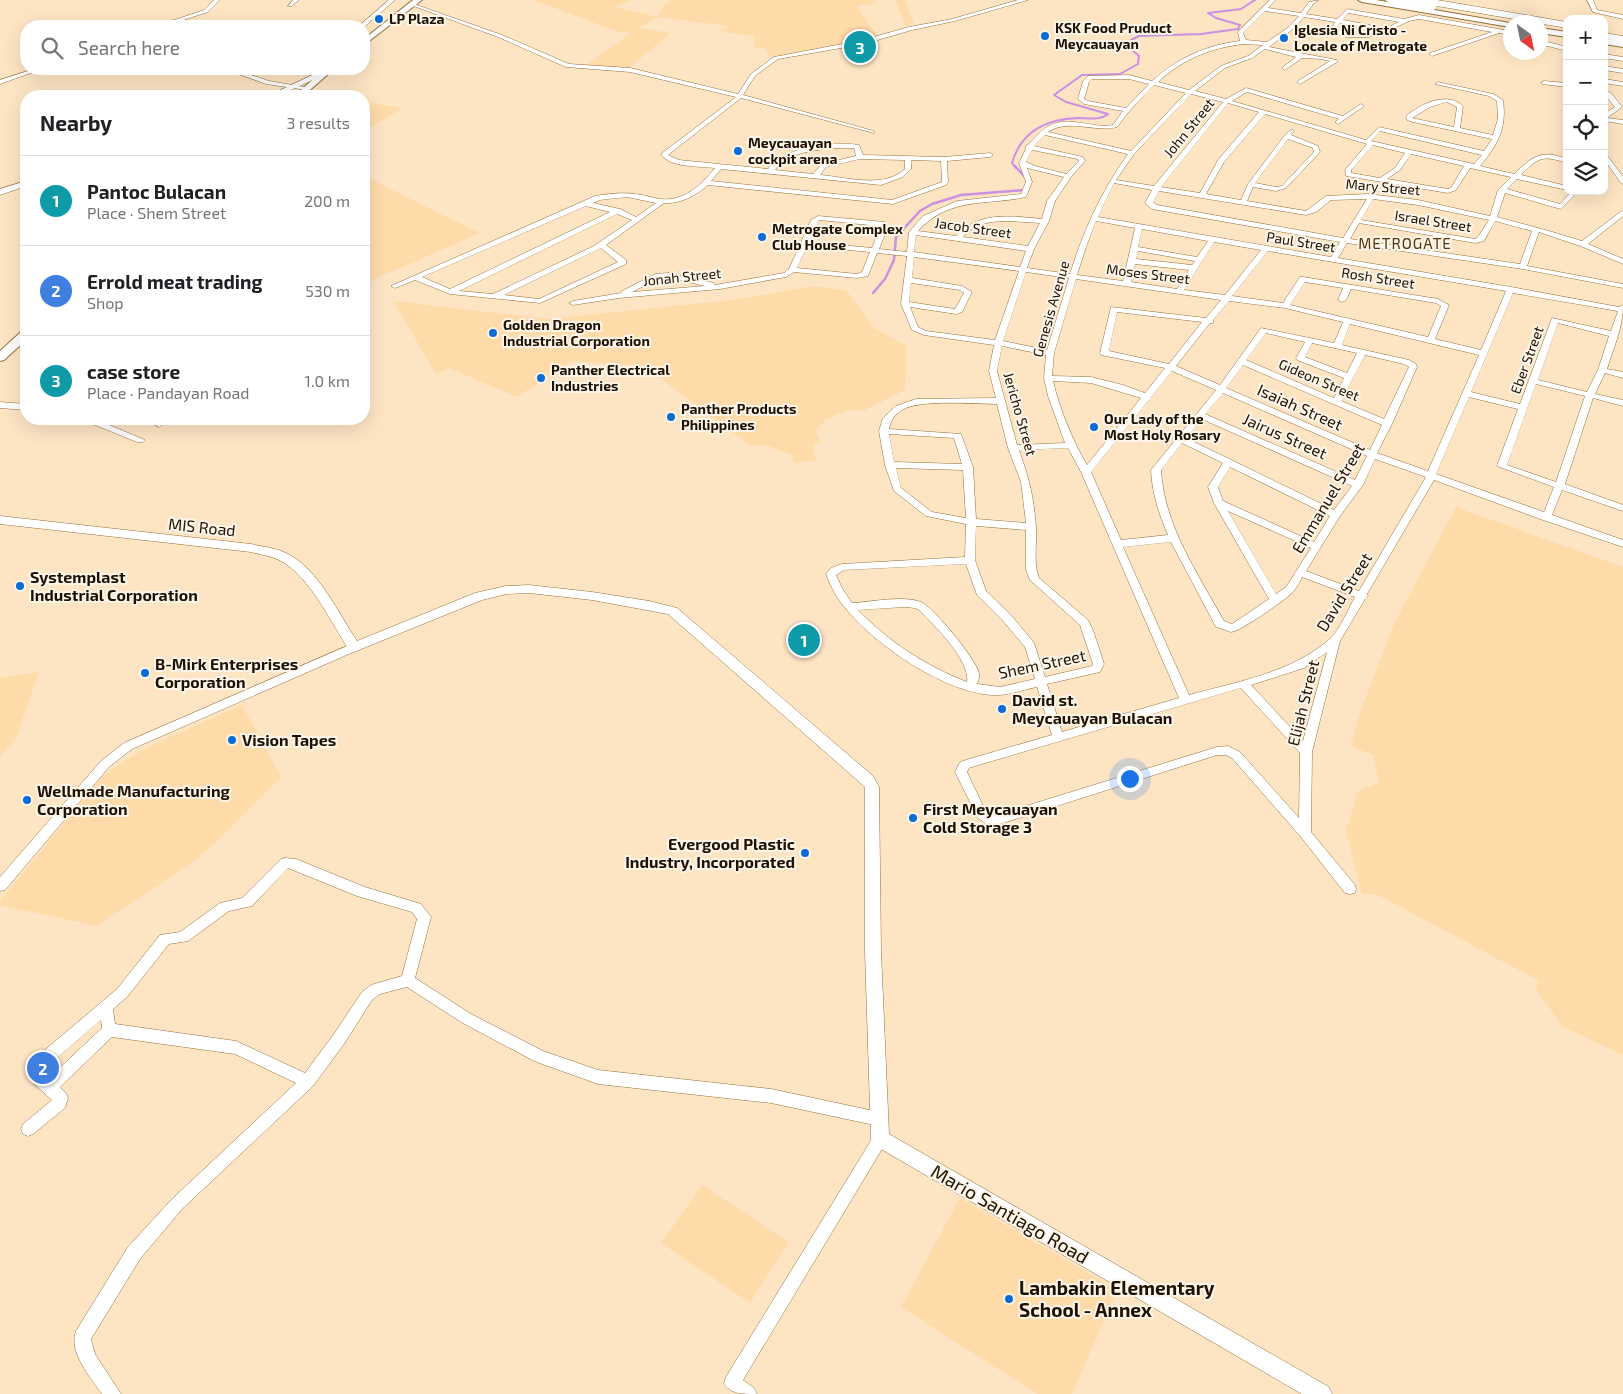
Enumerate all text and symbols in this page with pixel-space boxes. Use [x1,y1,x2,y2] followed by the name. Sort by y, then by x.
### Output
[389,10,445,27] place label: LP Plaza
[373,13,385,25] marker: LP Plaza
[1503,15,1548,60] north arrow
[1563,15,1608,195] map controls
[1563,15,1608,60] button: +
[1055,19,1172,52] place label: KSK Food Pruduct Meycauayan
[20,20,370,75] search box
[1294,21,1427,54] place label: Iglesia Ni Cristo - Locale of Metrogate
[844,28,876,66] pin: 3
[1039,30,1051,42] marker: KSK Food Pruduct Meycauayan
[1278,32,1290,44] marker: Iglesia Ni Cristo - Locale of Metrogate
[38,34,66,62] icon: search
[78,36,180,59] text: Search here
[1563,60,1608,105] button: −
[1160,95,1218,161] street label: John Street
[1563,105,1608,150] button: locate
[40,110,112,135] text: Nearby
[287,113,350,132] text: 3 results
[748,134,837,167] place label: Meycauayan cockpit arena
[732,145,744,157] marker: Meycauayan cockpit arena
[1563,150,1608,195] button: layers
[1345,175,1421,198] street label: Mary Street
[87,180,226,203] text: Pantoc Bulacan
[53,191,59,210] text: 1
[304,191,350,210] text: 200 m
[87,203,226,222] text: Place · Shem Street
[1394,206,1473,235] street label: Israel Street
[934,214,1012,241] street label: Jacob Street
[772,220,903,253] place label: Metrogate Complex Club House
[1265,228,1337,255] street label: Paul Street
[756,231,768,243] marker: Metrogate Complex Club House
[1358,234,1452,252] district label: METROGATE
[1029,259,1072,359] street label: Genesis Avenue
[1105,260,1191,287] street label: Moses Street
[1340,263,1416,292] street label: Rosh Street
[642,264,722,289] street label: Jonah Street
[87,270,263,293] text: Errold meat trading
[51,281,61,300] text: 2
[305,281,350,300] text: 530 m
[87,293,124,312] text: Shop
[503,316,650,349] place label: Golden Dragon Industrial Corporation
[1506,324,1547,396] street label: Eber Street
[487,327,499,339] marker: Golden Dragon Industrial Corporation
[1276,355,1362,404] street label: Gideon Street
[87,360,180,383] text: case store
[551,361,670,394] place label: Panther Electrical Industries
[1000,370,1041,458] street label: Jericho Street
[51,371,61,390] text: 3
[305,371,350,390] text: 1.0 km
[535,372,547,384] marker: Panther Electrical Industries
[1255,379,1346,434] street label: Isaiah Street
[87,383,249,402] text: Place · Pandayan Road
[681,400,797,433] place label: Panther Products Philippines
[1240,409,1330,463] street label: Jairus Street
[1104,410,1221,443] place label: Our Lady of the Most Holy Rosary
[665,411,677,423] marker: Panther Products Philippines
[1088,421,1100,433] marker: Our Lady of the Most Holy Rosary
[1287,439,1368,556] street label: Emmanuel Street
[167,514,237,539] street label: MIS Road
[1312,549,1375,635] street label: David Street
[30,567,198,604] place label: Systemplast Industrial Corporation
[14,580,26,592] marker: Systemplast Industrial Corporation
[788,621,820,659] pin: 1
[996,645,1087,682] street label: Shem Street
[155,654,298,691] place label: B-Mirk Enterprises Corporation
[1283,658,1323,748] street label: Elijah Street
[139,667,151,679] marker: B-Mirk Enterprises Corporation
[1012,690,1172,728] place label: David st. Meycauayan Bulacan
[996,703,1008,715] marker: David st. Meycauayan Bulacan
[242,730,336,749] place label: Vision Tapes
[226,734,238,746] marker: Vision Tapes
[1117,766,1143,792] your location
[37,781,231,818] place label: Wellmade Manufacturing Corporation
[21,794,33,806] marker: Wellmade Manufacturing Corporation
[923,799,1058,836] place label: First Meycauayan Cold Storage 3
[907,812,919,824] marker: First Meycauayan Cold Storage 3
[625,834,795,872] place label: Evergood Plastic Industry, Incorporated
[799,847,811,859] marker: Evergood Plastic Industry, Incorporated
[27,1049,59,1087] pin: 2
[927,1159,1093,1268] street label: Mario Santiago Road
[1019,1276,1215,1321] place label: Lambakin Elementary School - Annex
[1003,1293,1015,1305] marker: Lambakin Elementary School - Annex

